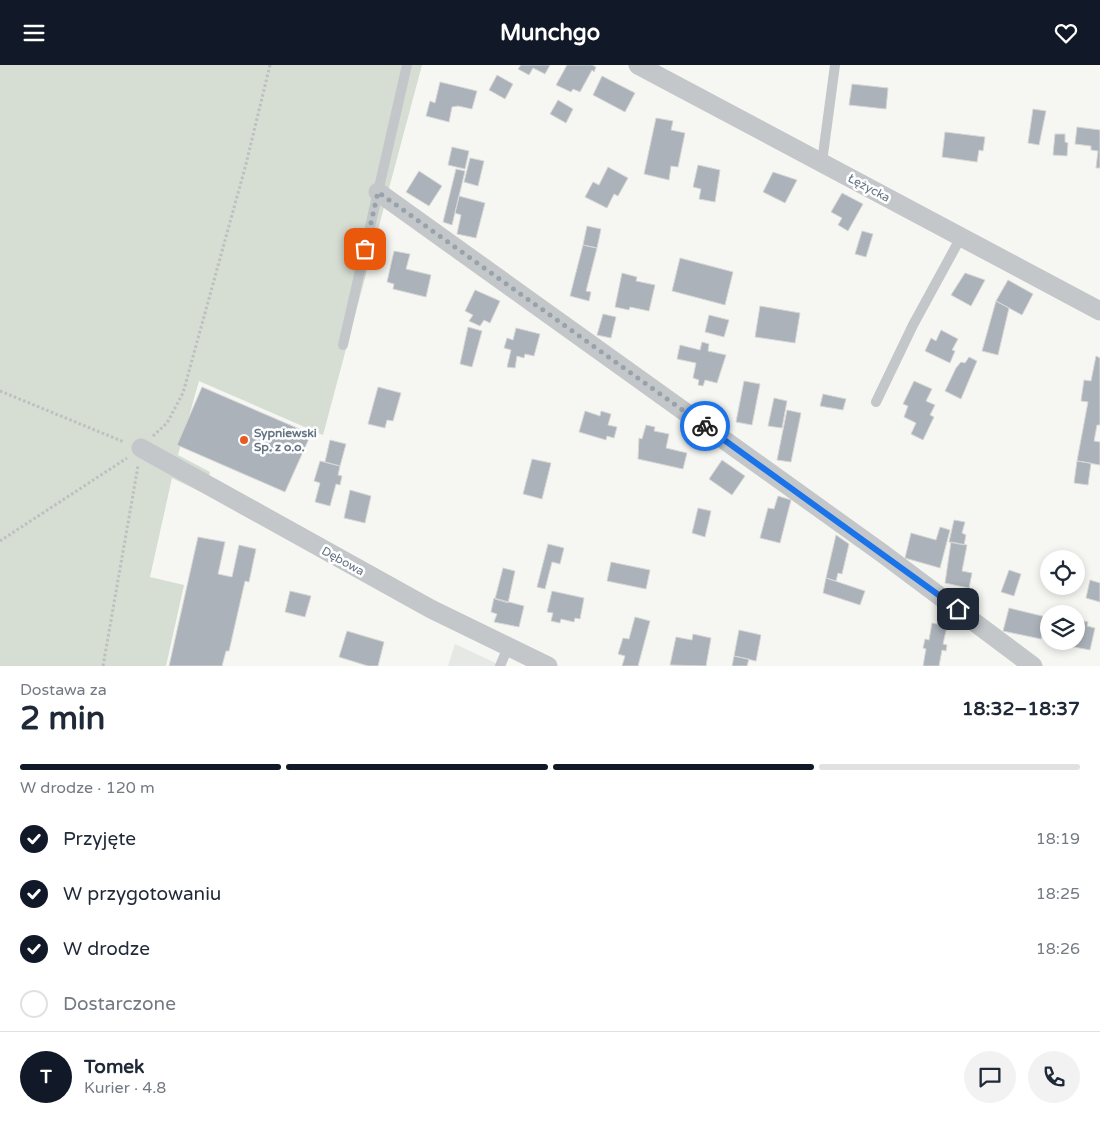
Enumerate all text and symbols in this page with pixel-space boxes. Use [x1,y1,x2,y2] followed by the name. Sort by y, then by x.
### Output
[20,19,48,47] icon: menu
[1052,19,1080,47] icon: heart
[500,20,600,46] text: Munchgo
[846,171,892,205] street label: Łężycka
[344,228,386,270] pin
[351,235,379,263] icon: bag
[680,401,730,451] courier
[691,412,719,440] icon: bike
[254,426,317,455] place label: Sypniewski Sp. z o.o.
[238,434,250,446] marker: Sypniewski Sp. z o.o.
[319,544,367,578] street label: Dębowa
[1040,550,1085,650] map controls
[1040,550,1085,595] button: locate
[937,588,979,630] pin
[944,595,972,623] icon: home
[1040,605,1085,650] button: layers
[20,680,107,700] text: Dostawa za
[962,698,1080,720] text: 18:32–18:37
[20,700,105,738] text: 2 min
[20,778,155,798] text: W drodze · 120 m
[20,825,48,853] icon: check
[63,828,136,850] text: Przyjęte
[1036,829,1080,849] text: 18:19
[20,880,48,908] icon: check
[63,883,221,905] text: W przygotowaniu
[1036,884,1080,904] text: 18:25
[20,935,48,963] icon: check
[63,938,150,960] text: W drodze
[1036,939,1080,959] text: 18:26
[63,993,176,1015] text: Dostarczone
[964,1051,1016,1103] button: chat
[1028,1051,1080,1103] button: phone
[84,1056,144,1078] text: Tomek
[40,1066,52,1088] text: T
[84,1078,166,1098] text: Kurier · 4.8

